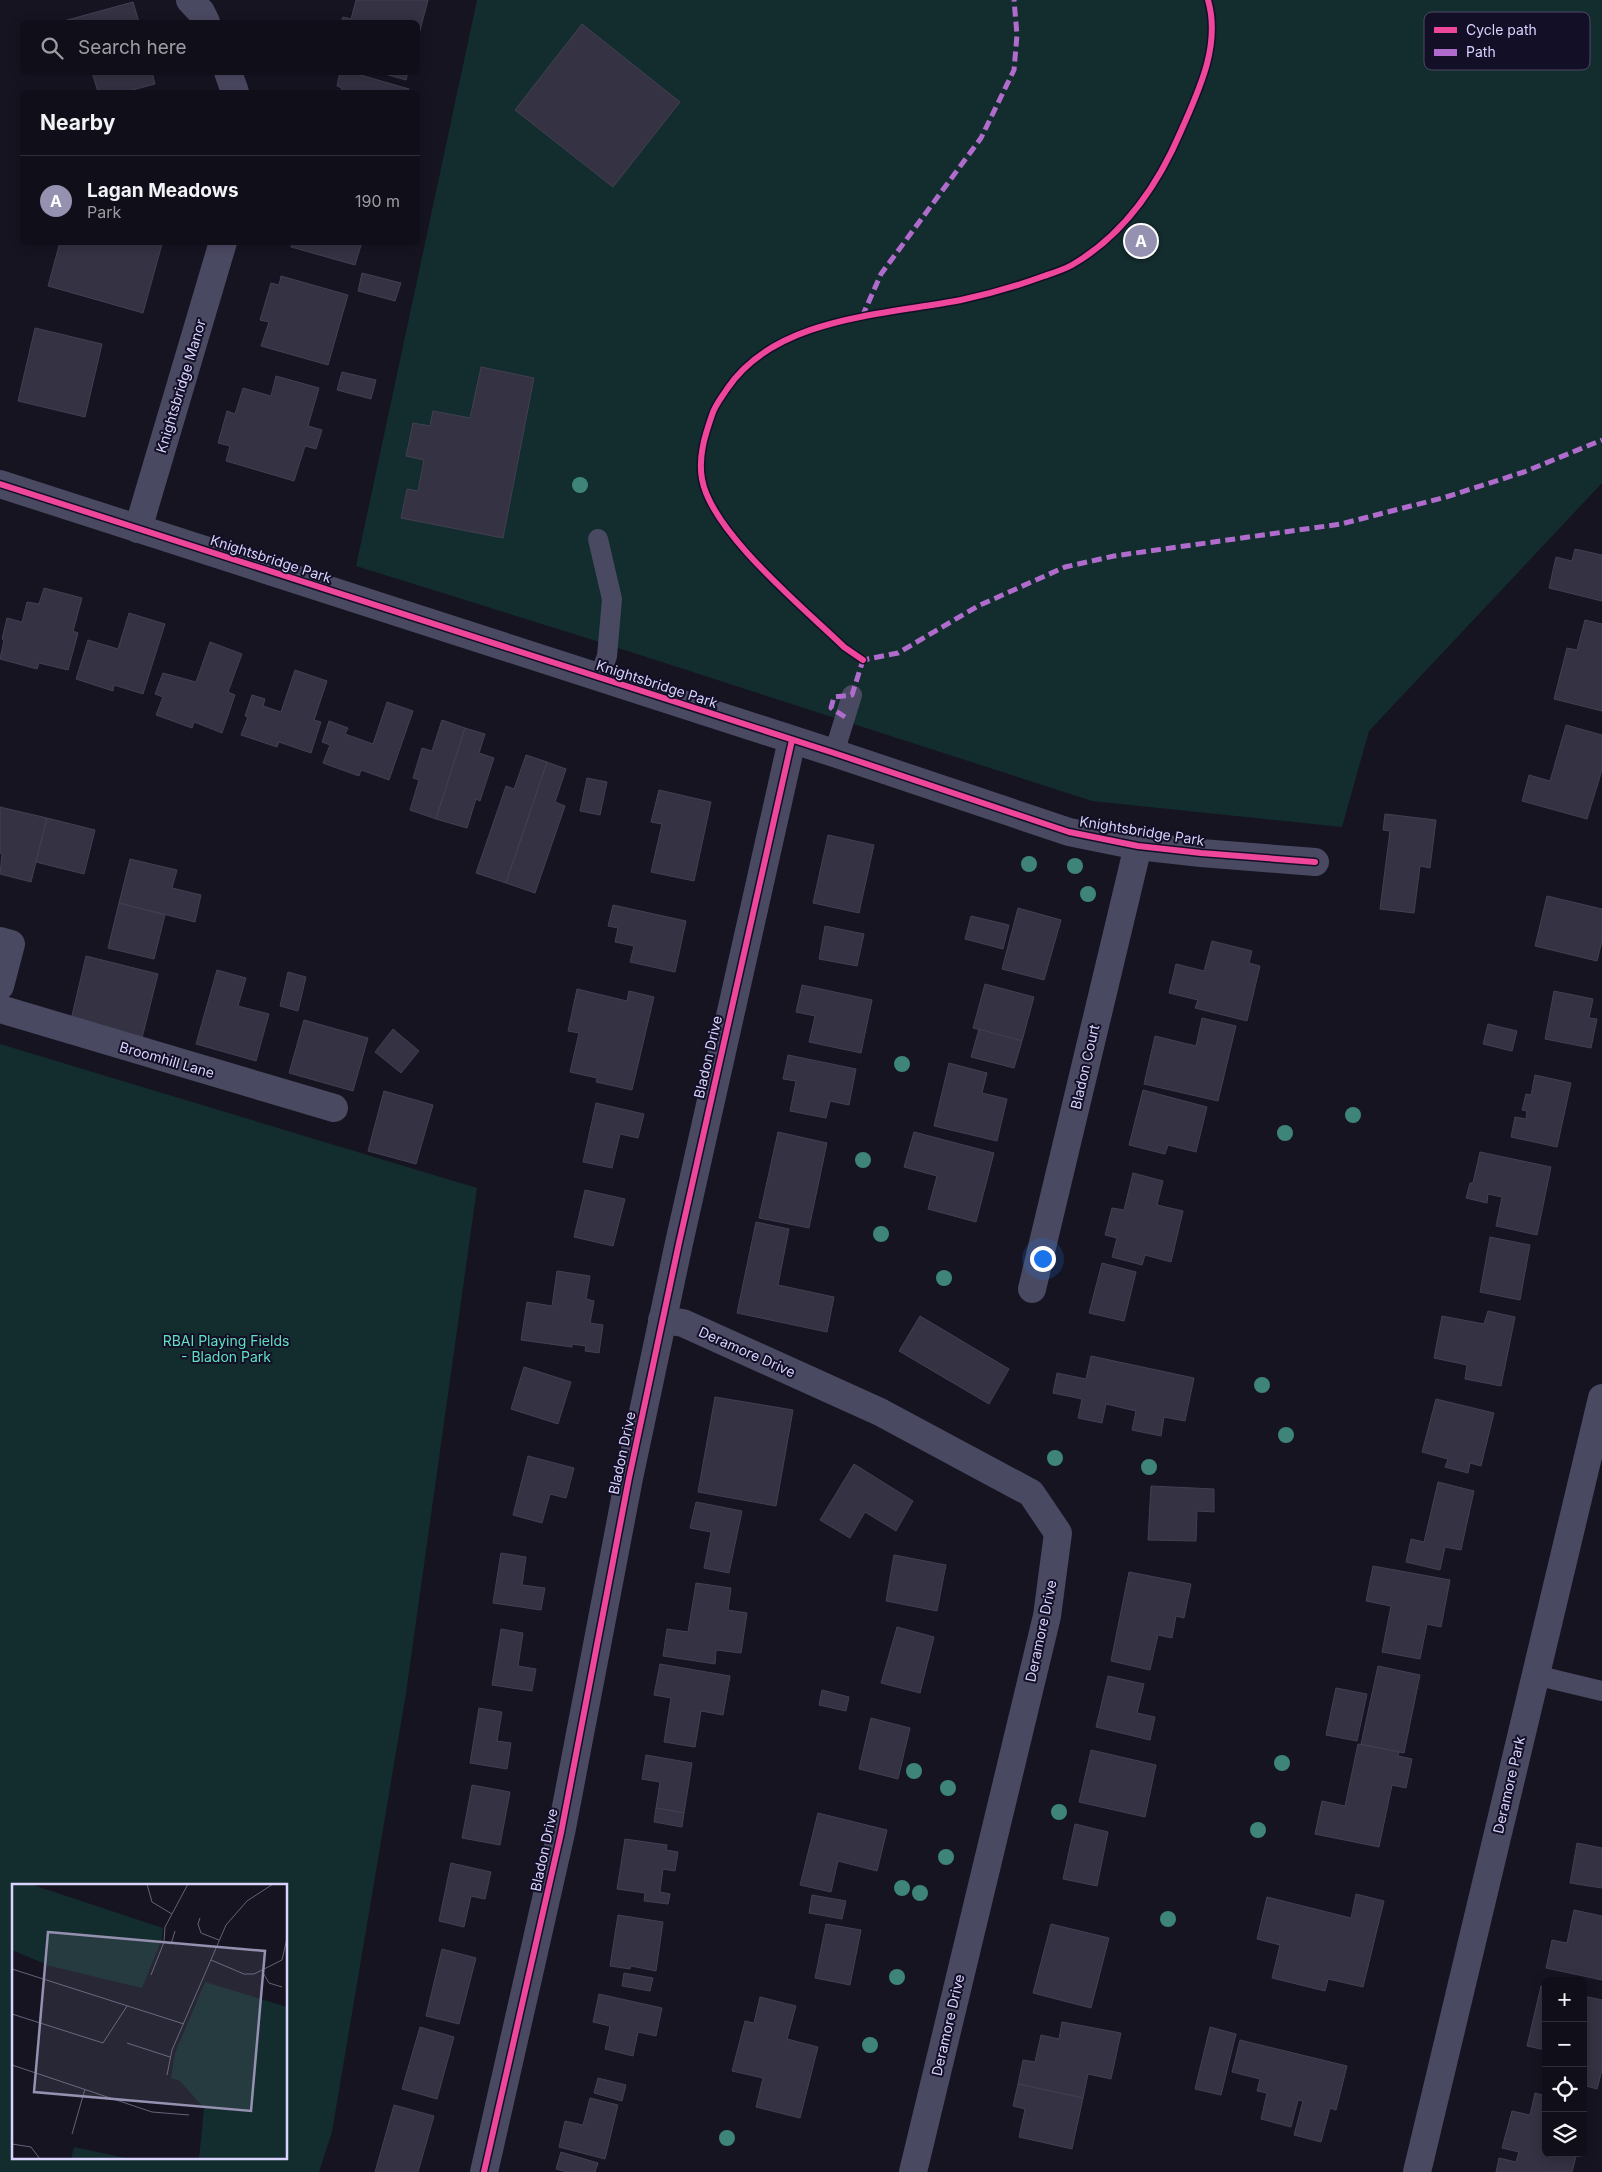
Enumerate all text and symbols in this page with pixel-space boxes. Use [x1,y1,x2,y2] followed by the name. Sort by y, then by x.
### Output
[1424,12,1590,70] legend
[20,20,420,75] search box
[1466,21,1537,38] text: Cycle path
[38,34,66,62] icon: search
[78,36,187,59] text: Search here
[1466,43,1496,60] text: Path
[40,110,115,135] text: Nearby
[87,179,239,202] text: Lagan Meadows
[50,191,62,211] text: A
[355,191,400,211] text: 190 m
[87,202,121,222] text: Park
[1125,222,1157,260] pin: A
[152,317,209,455] street label: Knightsbridge Manor
[208,531,334,586] street label: Knightsbridge Park
[594,656,720,711] street label: Knightsbridge Park
[1078,812,1206,849] street label: Knightsbridge Park
[690,1014,725,1100] street label: Bladon Drive
[1066,1022,1103,1111] street label: Bladon Court
[118,1038,217,1081] street label: Broomhill Lane
[1030,1246,1056,1272] your location
[696,1323,798,1380] street label: Deramore Drive
[163,1332,289,1365] park label: RBAI Playing Fields - Bladon Park
[604,1410,639,1496] street label: Bladon Drive
[1021,1578,1060,1683] street label: Deramore Drive
[1489,1734,1528,1835] street label: Deramore Park
[526,1807,561,1893] street label: Bladon Drive
[12,1884,288,2160] inset map
[928,1972,967,2077] street label: Deramore Drive
[1542,1977,1587,2157] map controls
[1542,1977,1587,2022] button: +
[1542,2022,1587,2067] button: −
[1542,2067,1587,2112] button: locate
[1542,2112,1587,2157] button: layers

